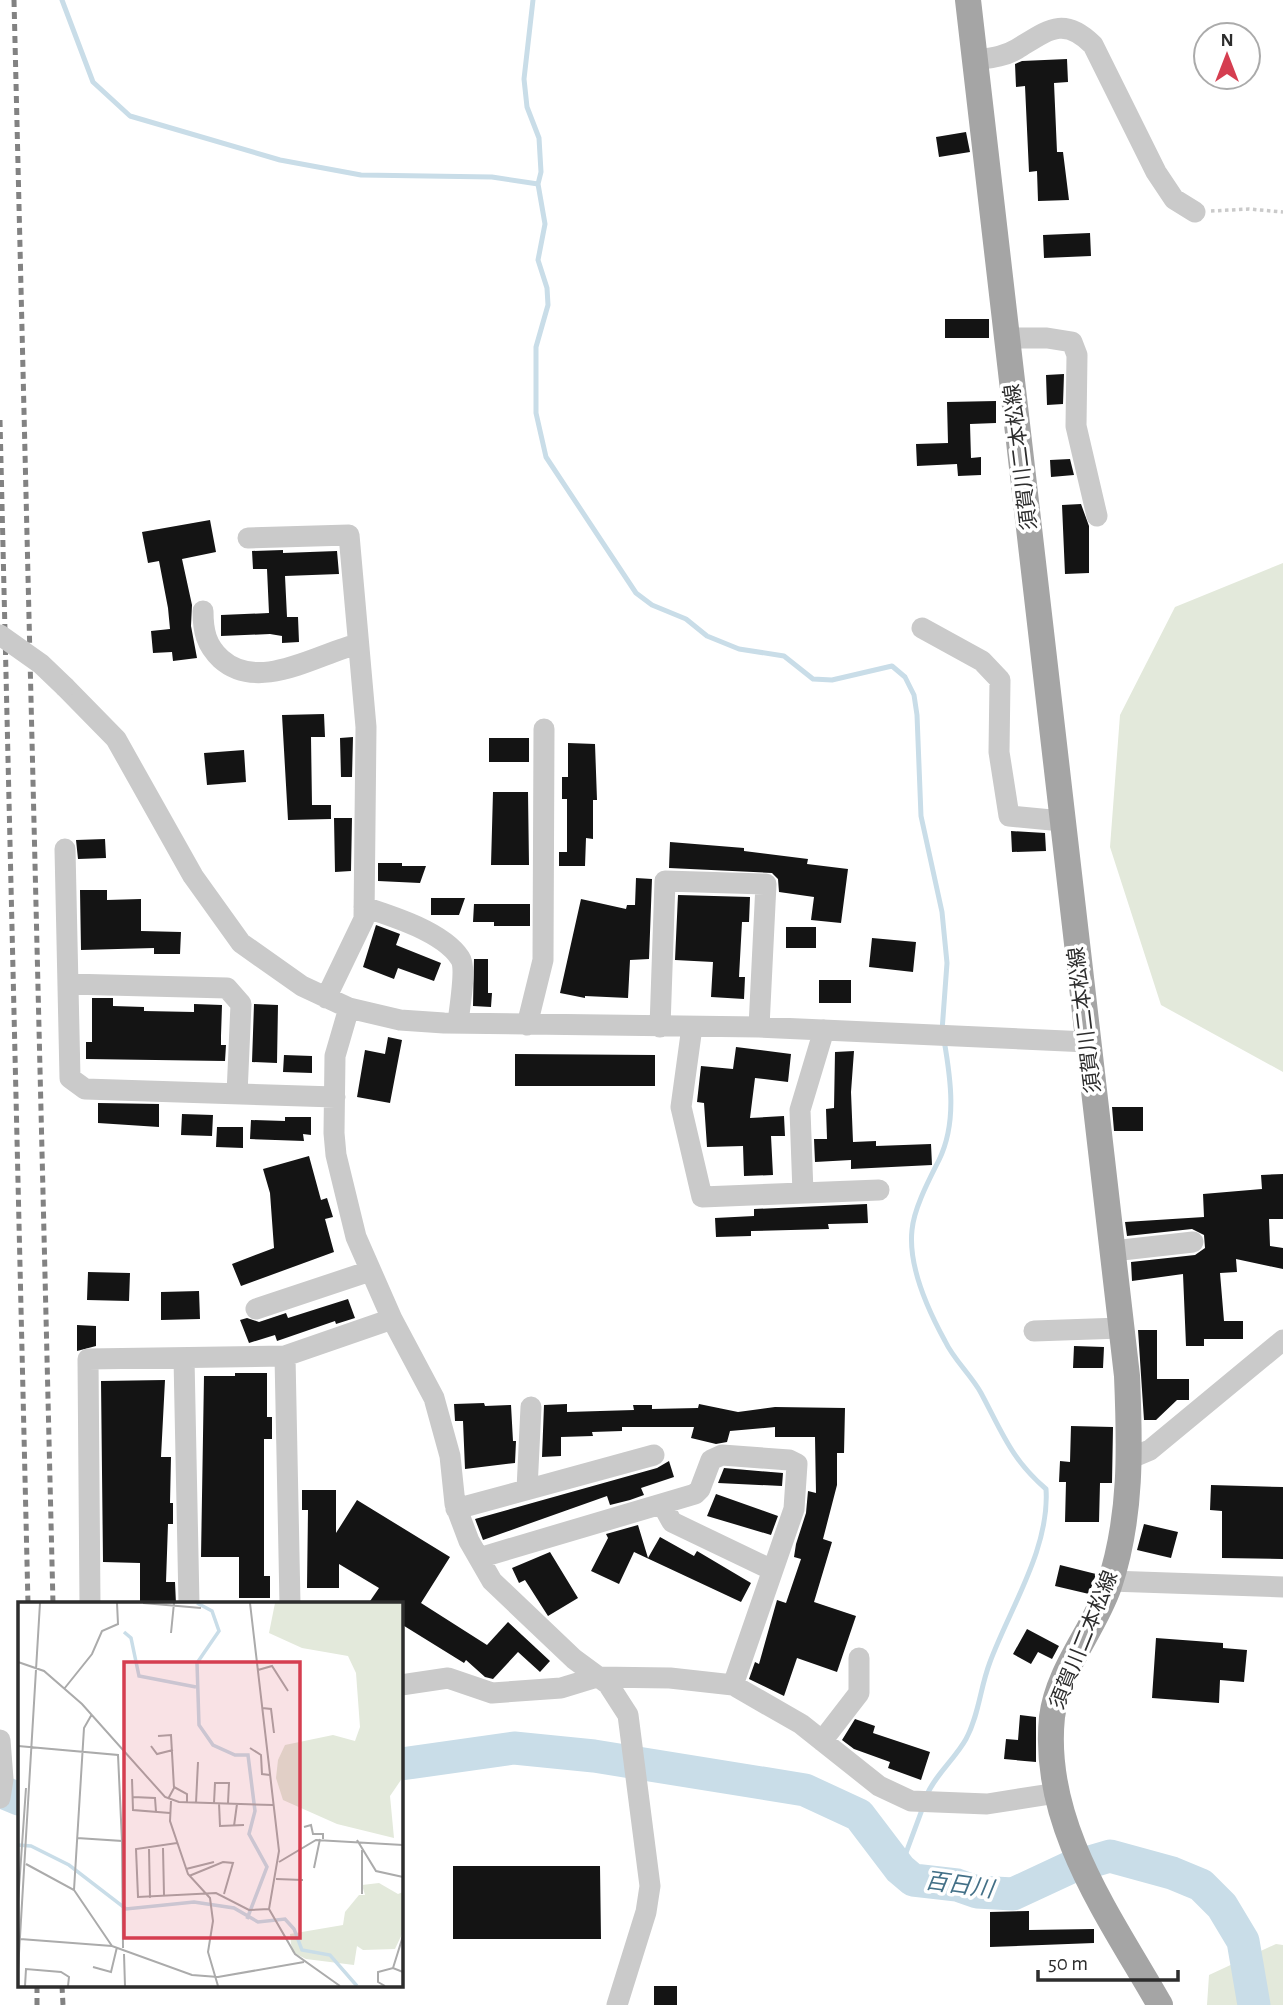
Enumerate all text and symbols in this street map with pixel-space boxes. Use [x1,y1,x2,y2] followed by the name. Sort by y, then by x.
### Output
[1192,21,1262,91] north arrow
[1220,31,1234,50] text: N
[1001,383,1040,531] street label: 須賀川二本松線
[1065,946,1104,1094] street label: 須賀川二本松線
[1046,1568,1121,1712] street label: 須賀川二本松線
[18,1602,402,1988] inset map
[923,1869,998,1903] water label: 百日川
[1038,1938,1178,1982] scale bar
[1048,1953,1088,1974] text: 50 m

